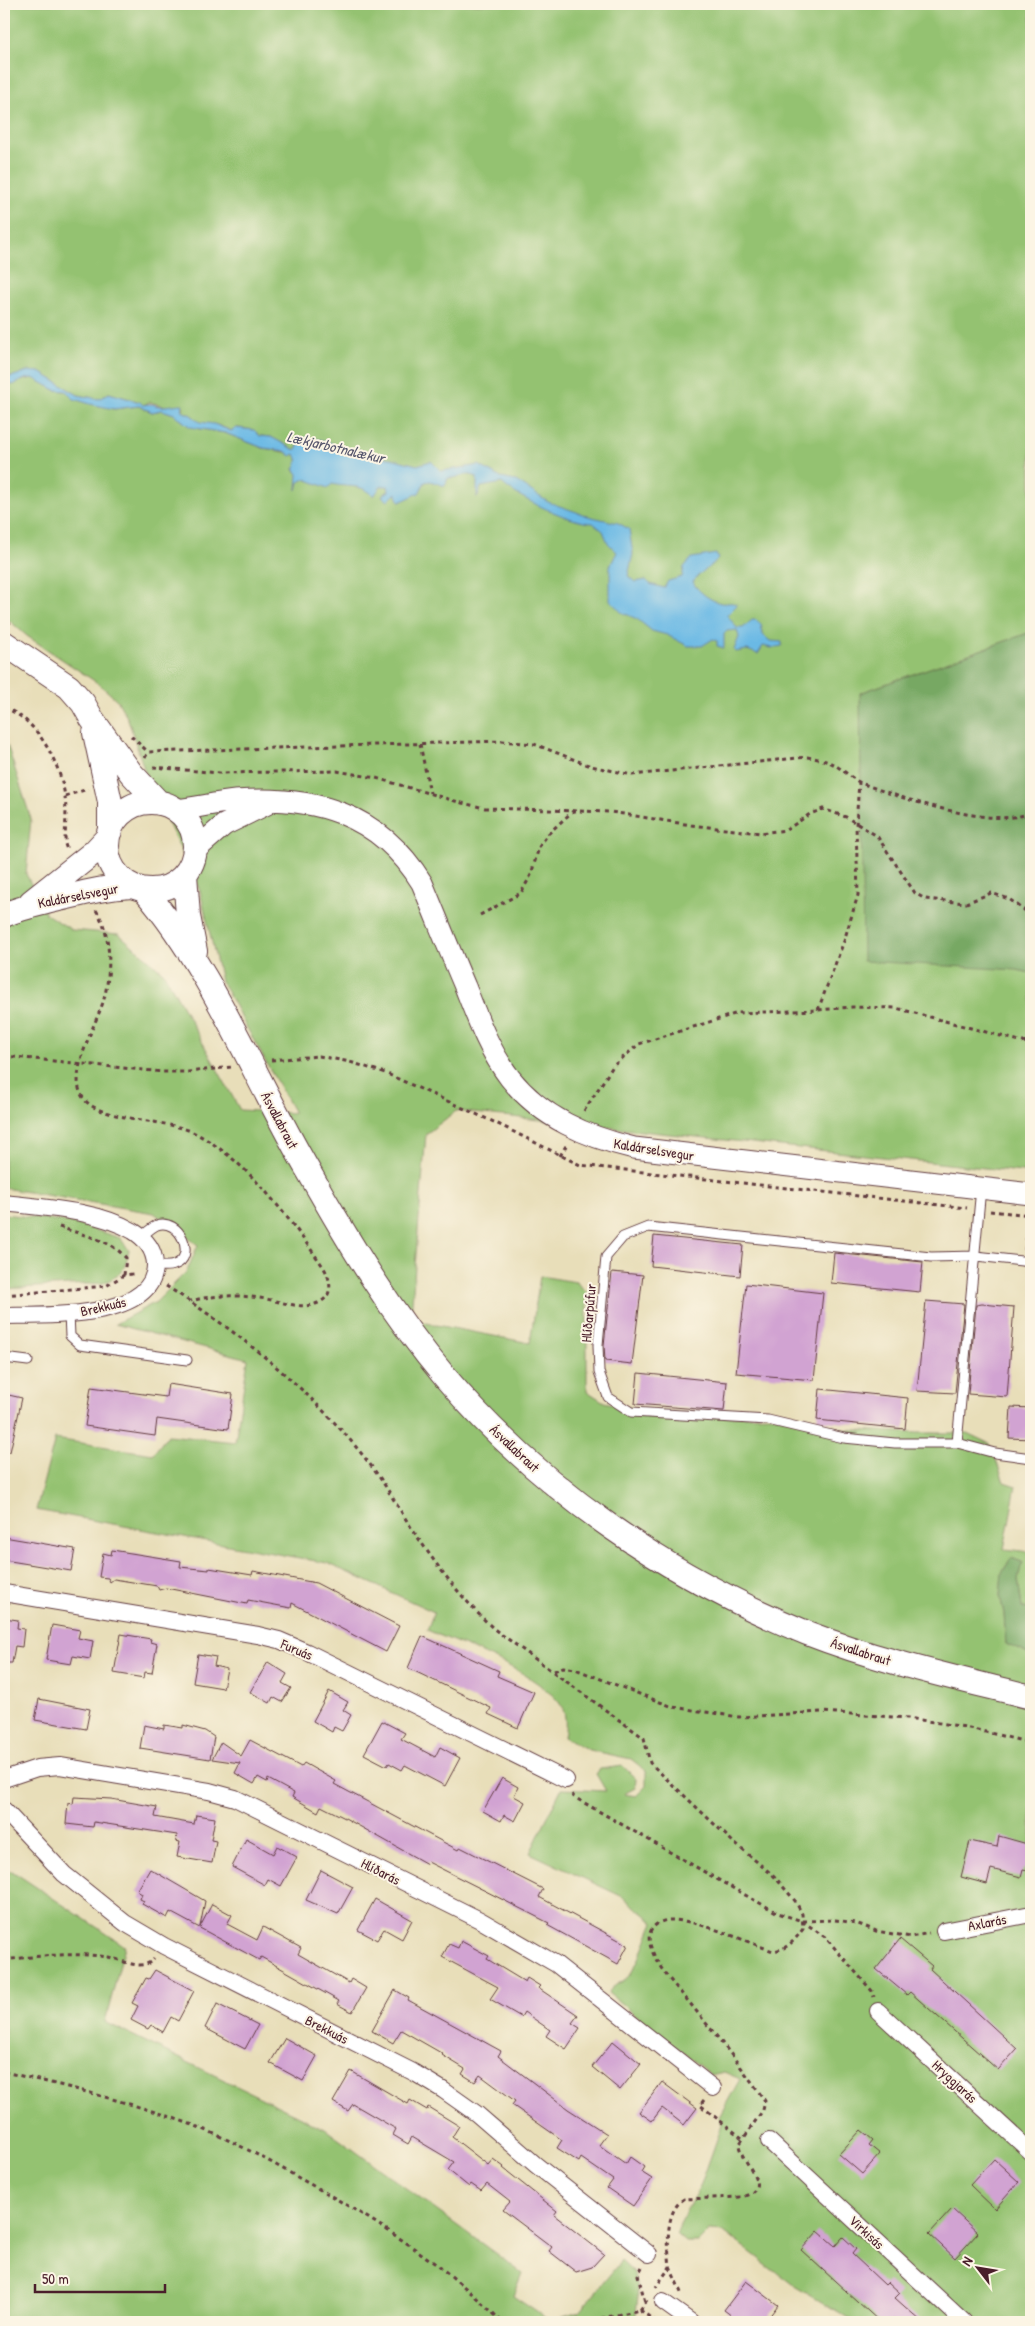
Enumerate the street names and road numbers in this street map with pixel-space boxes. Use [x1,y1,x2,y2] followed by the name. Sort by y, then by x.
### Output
[36,878,121,913] street label: Kaldárselsvegur
[257,1088,303,1152] street label: Ásvallabraut
[612,1133,696,1166] street label: Kaldárselsvegur
[576,1282,601,1343] street label: Hlíðarþúfur
[78,1292,128,1320] street label: Brekkuás
[486,1420,544,1476] street label: Ásvallabraut
[829,1632,894,1670] street label: Ásvallabraut
[277,1633,316,1664] street label: Furuás
[358,1853,404,1889] street label: Hlíðarás
[966,1909,1008,1935] street label: Axlarás
[302,2010,352,2048] street label: Brekkuás
[928,2055,982,2108] street label: Hryggjarás
[845,2211,889,2253] street label: Virkisás

